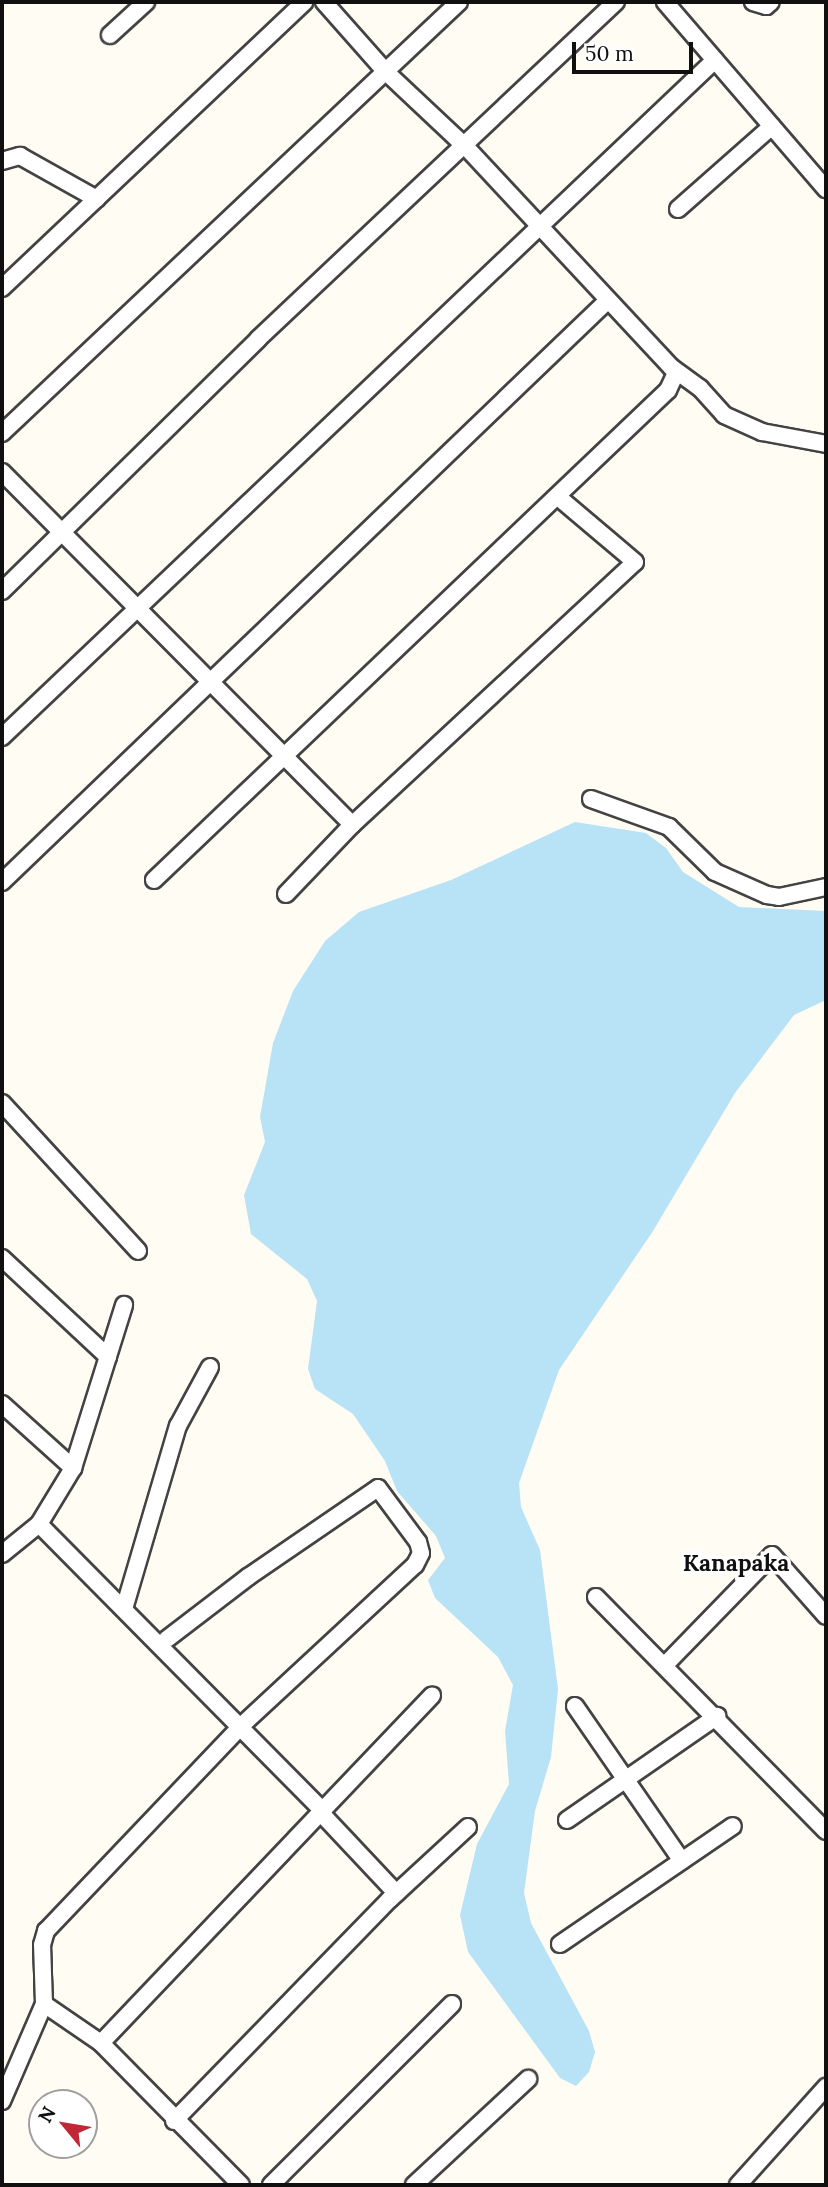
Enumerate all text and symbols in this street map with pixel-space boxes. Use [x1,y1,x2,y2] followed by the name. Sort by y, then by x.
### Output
[576,28,697,72] scale bar
[585,40,634,67] text: 50 m
[683,1549,789,1577] district label: Kanapaka
[28,2089,98,2159] north arrow
[32,2102,61,2127] text: N

